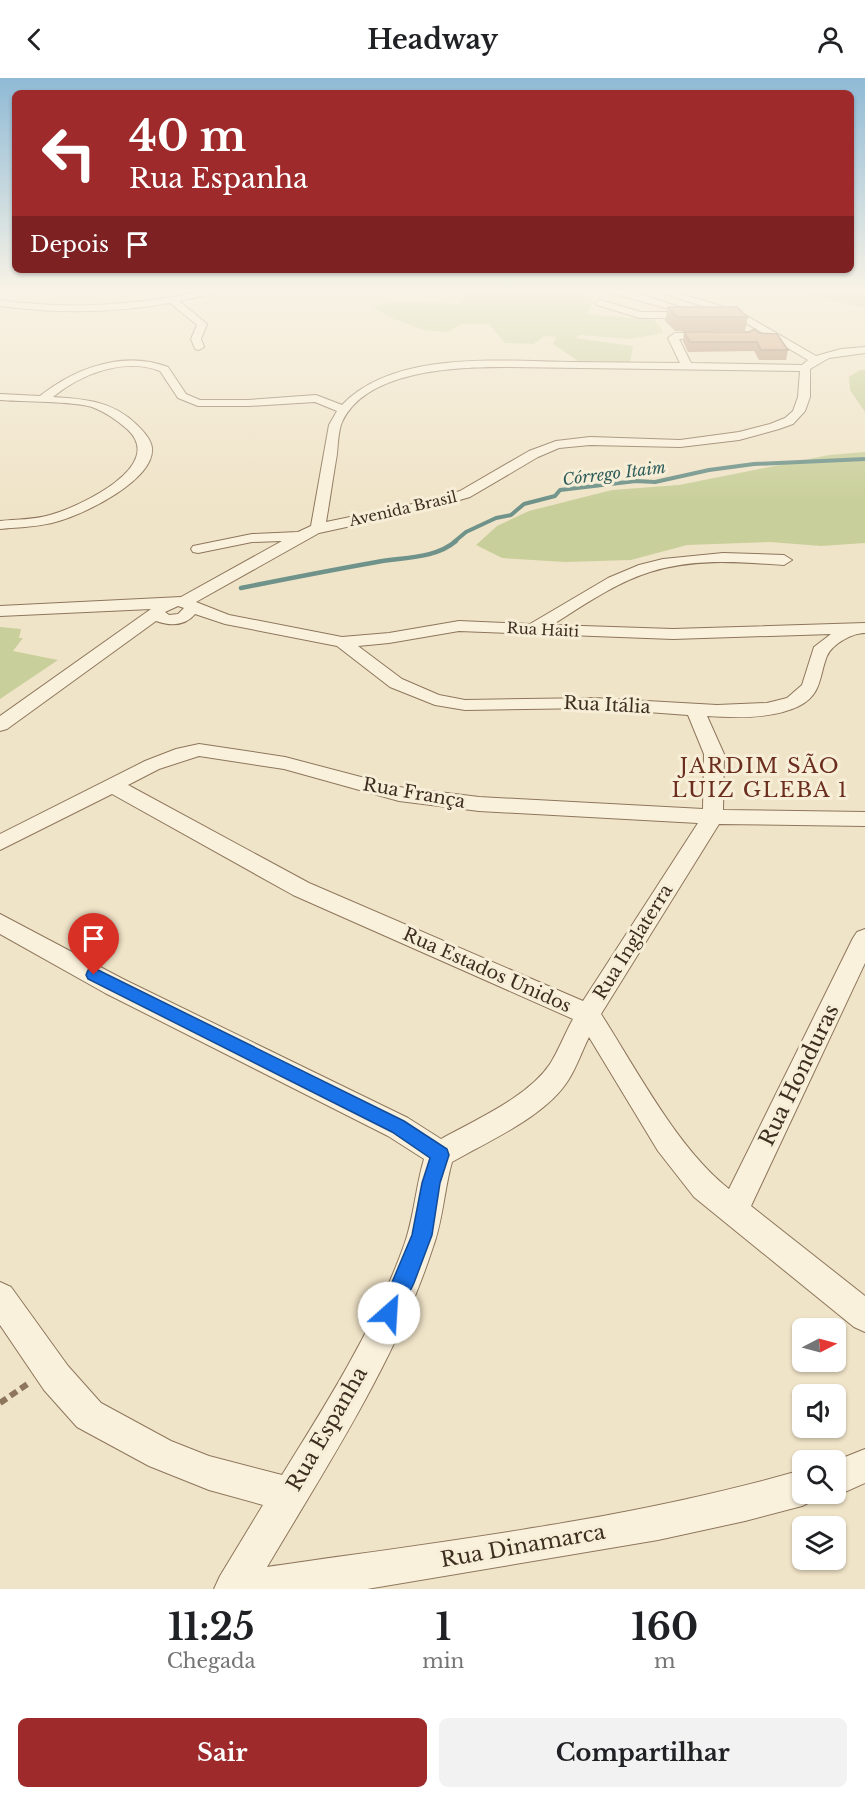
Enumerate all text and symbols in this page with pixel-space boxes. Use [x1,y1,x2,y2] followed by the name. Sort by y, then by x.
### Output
[18,23,51,56] icon: back
[367,23,498,56] text: Headway
[814,23,847,56] icon: person
[129,110,246,162] text: 40 m
[30,114,108,192] icon: left
[129,162,308,195] text: Rua Espanha
[121,228,154,261] icon: arrive
[30,231,109,258] text: Depois
[561,457,667,489] water label: Córrego Itaim
[346,487,459,530] street label: Avenida Brasil
[506,618,580,641] street label: Rua Haiti
[563,692,651,718] street label: Rua Itália
[671,753,849,803] district label: JARDIM SÃO LUIZ GLEBA 1
[361,773,467,813] street label: Rua França
[589,880,677,1004] street label: Rua Inglaterra
[68,913,119,975] pin
[77,922,110,955] icon: arrive
[399,923,575,1017] street label: Rua Estados Unidos
[753,1000,845,1150] street label: Rua Honduras
[357,1281,421,1345] position arrow
[792,1318,846,1372] north arrow
[792,1318,846,1570] map controls
[281,1362,373,1496] street label: Rua Espanha
[792,1384,846,1438] button: sound
[792,1450,846,1504] button: search
[792,1516,846,1570] button: layers
[439,1519,608,1573] street label: Rua Dinamarca
[168,1605,254,1650] text: 11:25
[436,1605,451,1650] text: 1
[631,1605,698,1650] text: 160
[167,1649,256,1673] text: Chegada
[422,1649,464,1673] text: min
[654,1649,675,1673] text: m
[18,1718,427,1787] button: Sair
[439,1718,847,1787] button: Compartilhar

